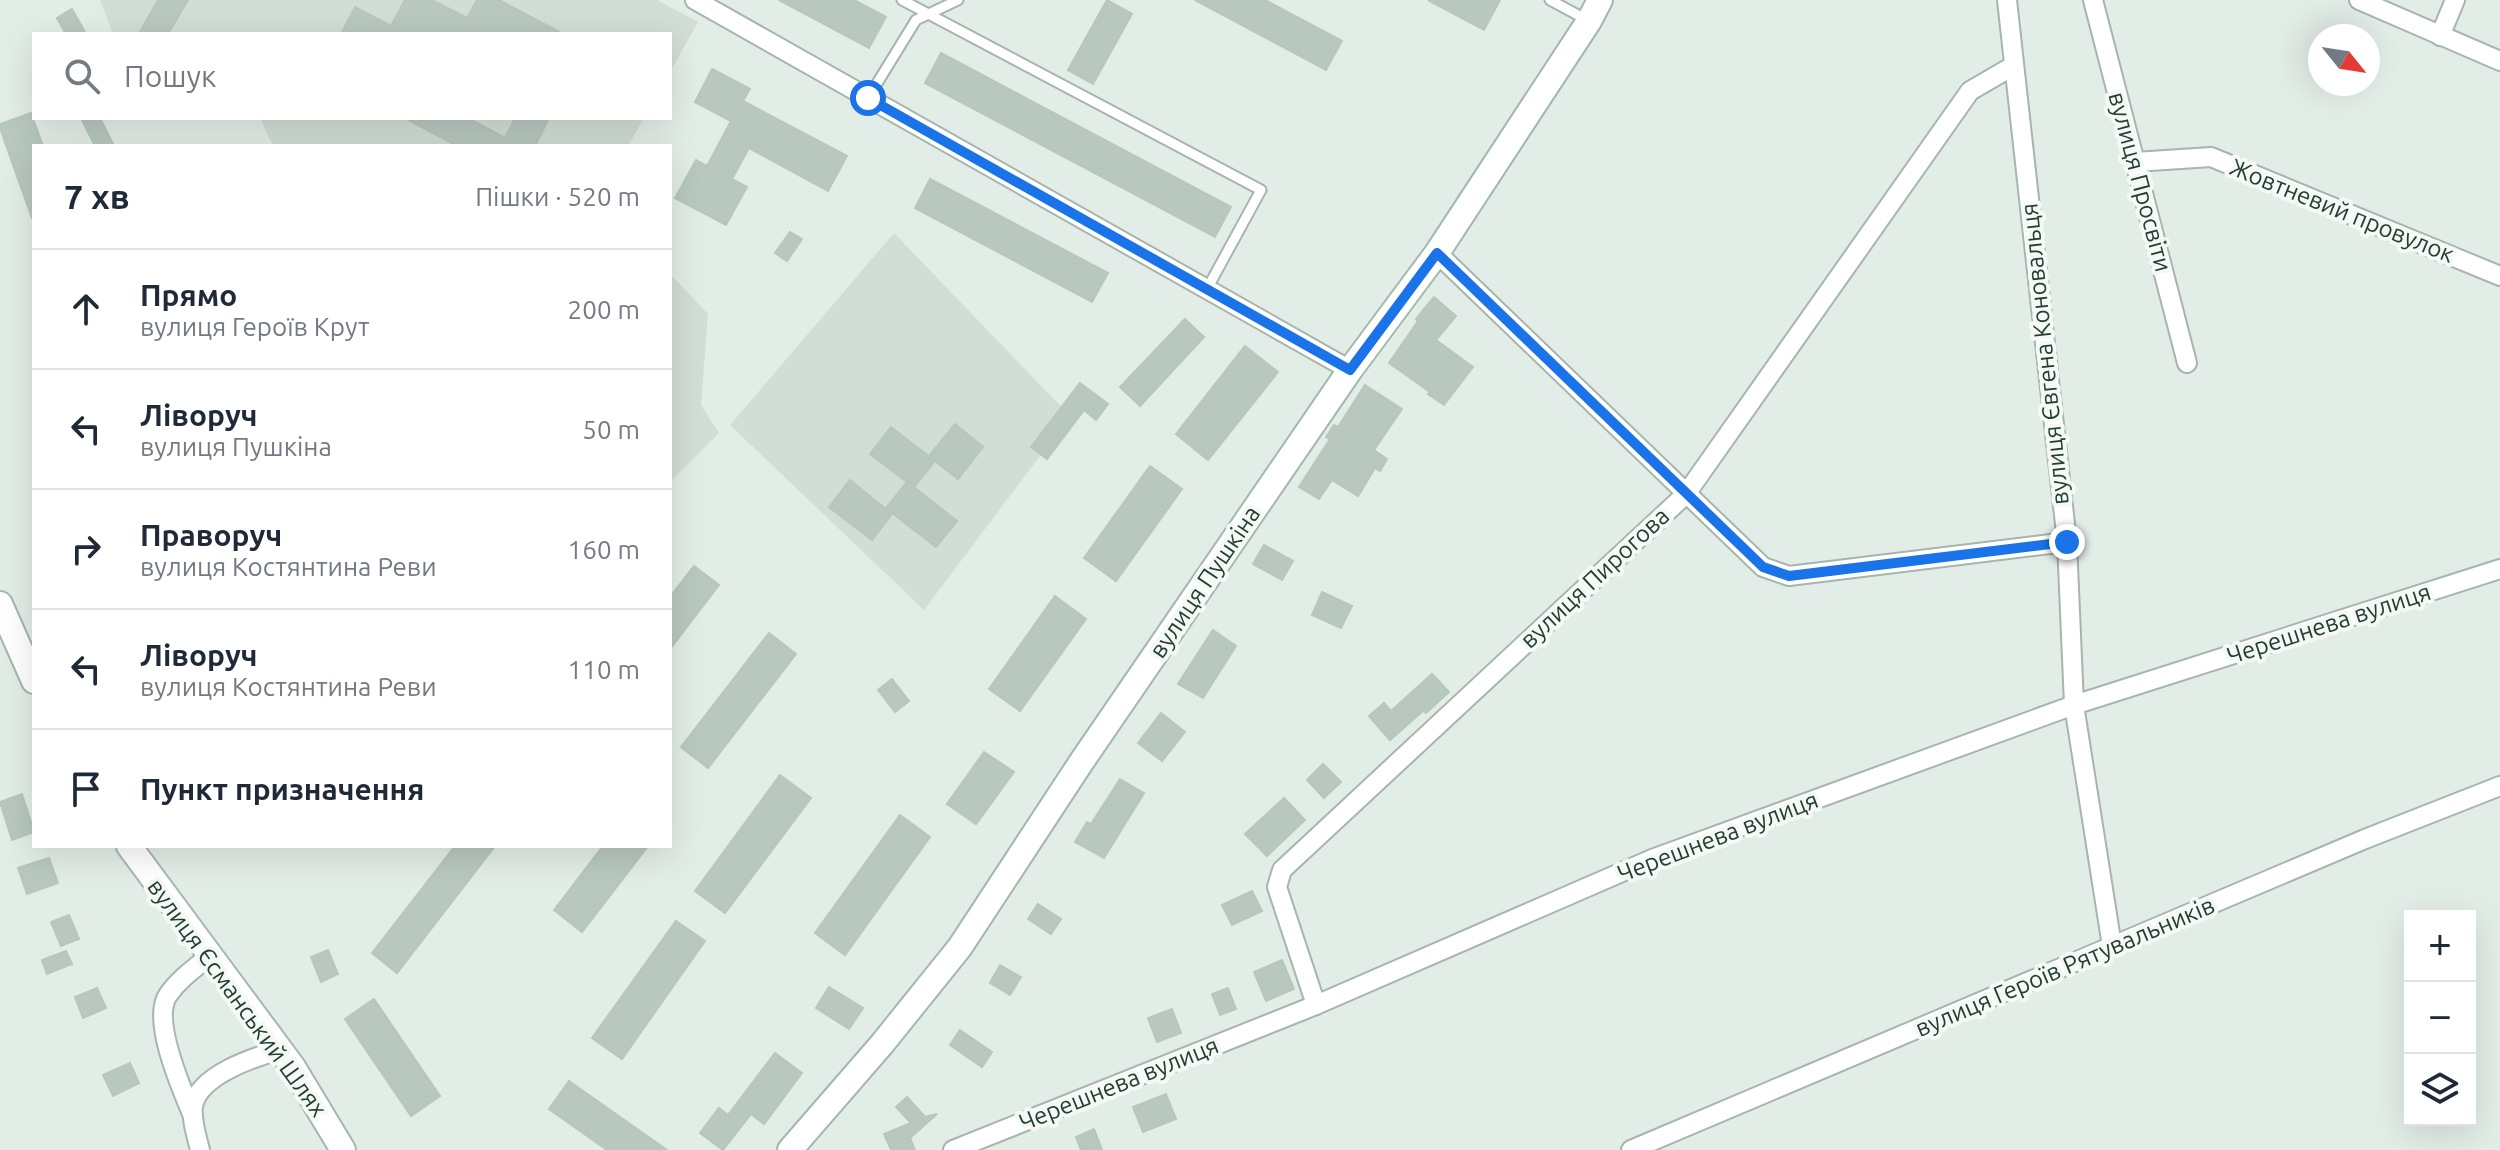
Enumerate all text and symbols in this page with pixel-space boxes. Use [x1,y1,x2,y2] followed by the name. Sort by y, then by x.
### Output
[2308,24,2380,96] north arrow
[32,32,672,120] search box
[60,54,104,98] icon: search
[124,59,217,93] text: Пошук
[850,80,886,116] route start
[2104,89,2177,275] street label: вулиця Просвіти
[2226,153,2458,268] street label: Жовтневий провулок
[64,177,130,215] text: 7 хв
[475,182,640,211] text: Пішки · 520 m
[2015,202,2074,506] street label: вулиця Євгена Коновальця
[140,278,237,312] text: Прямо
[64,287,108,331] icon: ahead
[568,295,640,324] text: 200 m
[140,312,370,341] text: вулиця Героїв Крут
[140,398,258,432] text: Ліворуч
[64,407,108,451] icon: left
[582,415,640,444] text: 50 m
[140,432,332,461] text: вулиця Пушкіна
[1144,501,1265,663] street label: вулиця Пушкіна
[1515,502,1674,653] street label: вулиця Пирогова
[140,518,282,552] text: Праворуч
[2049,524,2085,560] route end
[64,527,108,571] icon: right
[568,535,640,564] text: 160 m
[140,552,437,581] text: вулиця Костянтина Реви
[2224,578,2434,669] street label: Черешнева вулиця
[140,638,258,672] text: Ліворуч
[64,647,108,691] icon: left
[568,655,640,684] text: 110 m
[140,672,437,701] text: вулиця Костянтина Реви
[64,767,108,811] icon: arrive
[140,772,424,806] text: Пункт призначення
[1614,786,1822,887] street label: Черешнева вулиця
[142,874,333,1122] street label: вулиця Єсманський Шлях
[1911,891,2218,1042] street label: вулиця Героїв Рятувальників
[2404,910,2476,1126] map controls
[2404,910,2476,982] button: +
[2404,982,2476,1054] button: −
[1015,1031,1222,1136] street label: Черешнева вулиця
[2404,1054,2476,1126] button: layers

